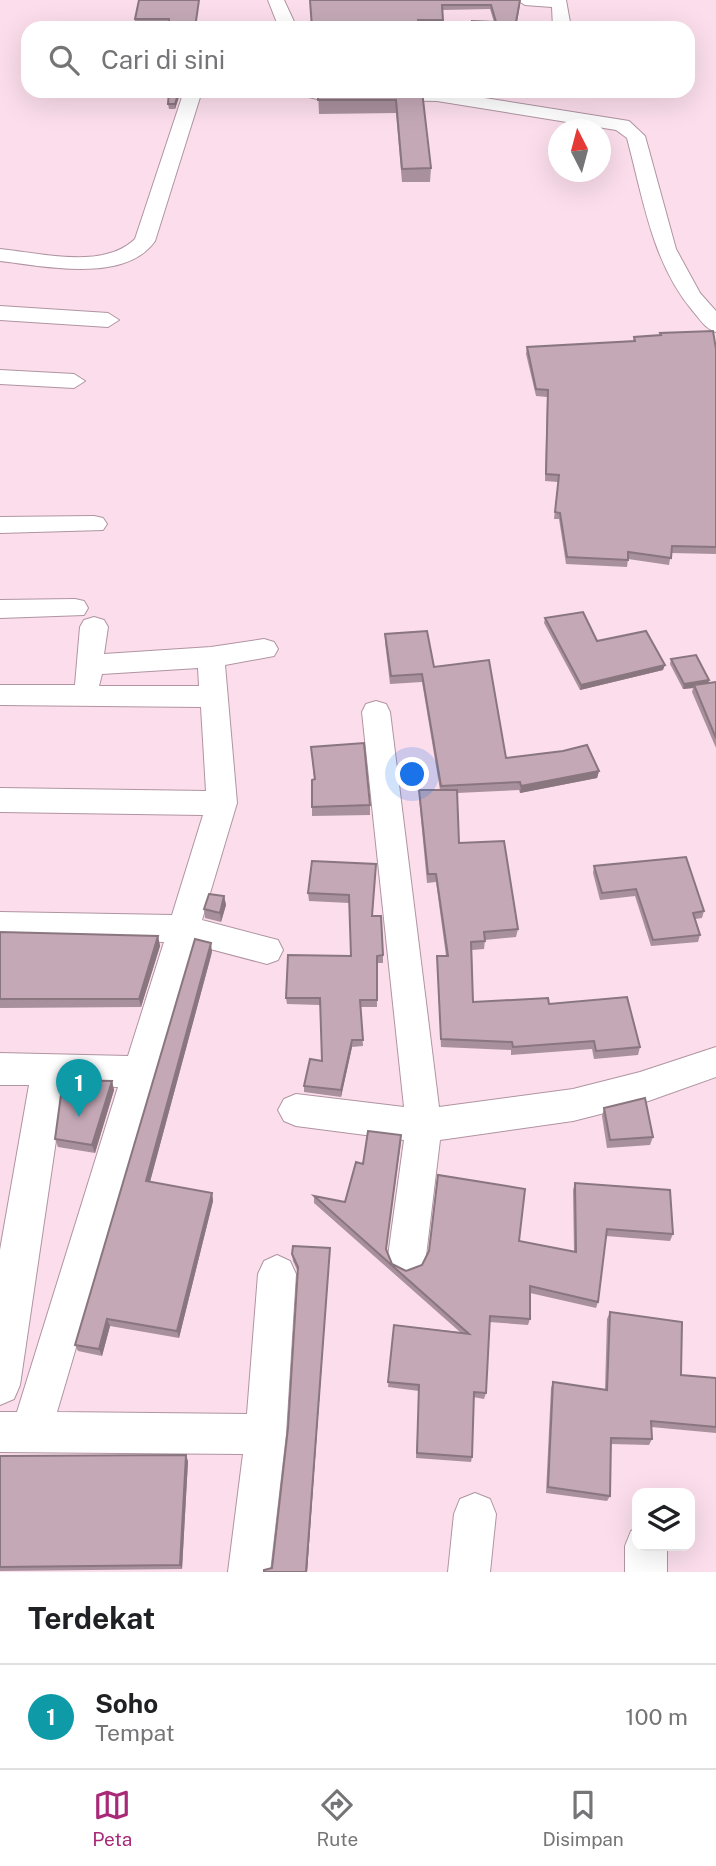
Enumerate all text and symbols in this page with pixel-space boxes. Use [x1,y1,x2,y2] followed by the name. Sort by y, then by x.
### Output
[21,21,695,98] search box
[45,41,83,79] icon: search
[101,44,225,75] text: Cari di sini
[548,119,611,182] north arrow
[395,757,429,791] your location
[56,1059,102,1117] pin: 1
[632,1488,695,1551] map controls
[632,1488,695,1551] button: layers
[28,1600,155,1636] text: Terdekat
[95,1688,158,1719] text: Soho
[46,1703,56,1730] text: 1
[625,1703,688,1730] text: 100 m
[95,1719,175,1746] text: Tempat
[92,1786,132,1850] tab: Peta
[317,1786,358,1850] tab: Rute
[542,1786,624,1850] tab: Disimpan

